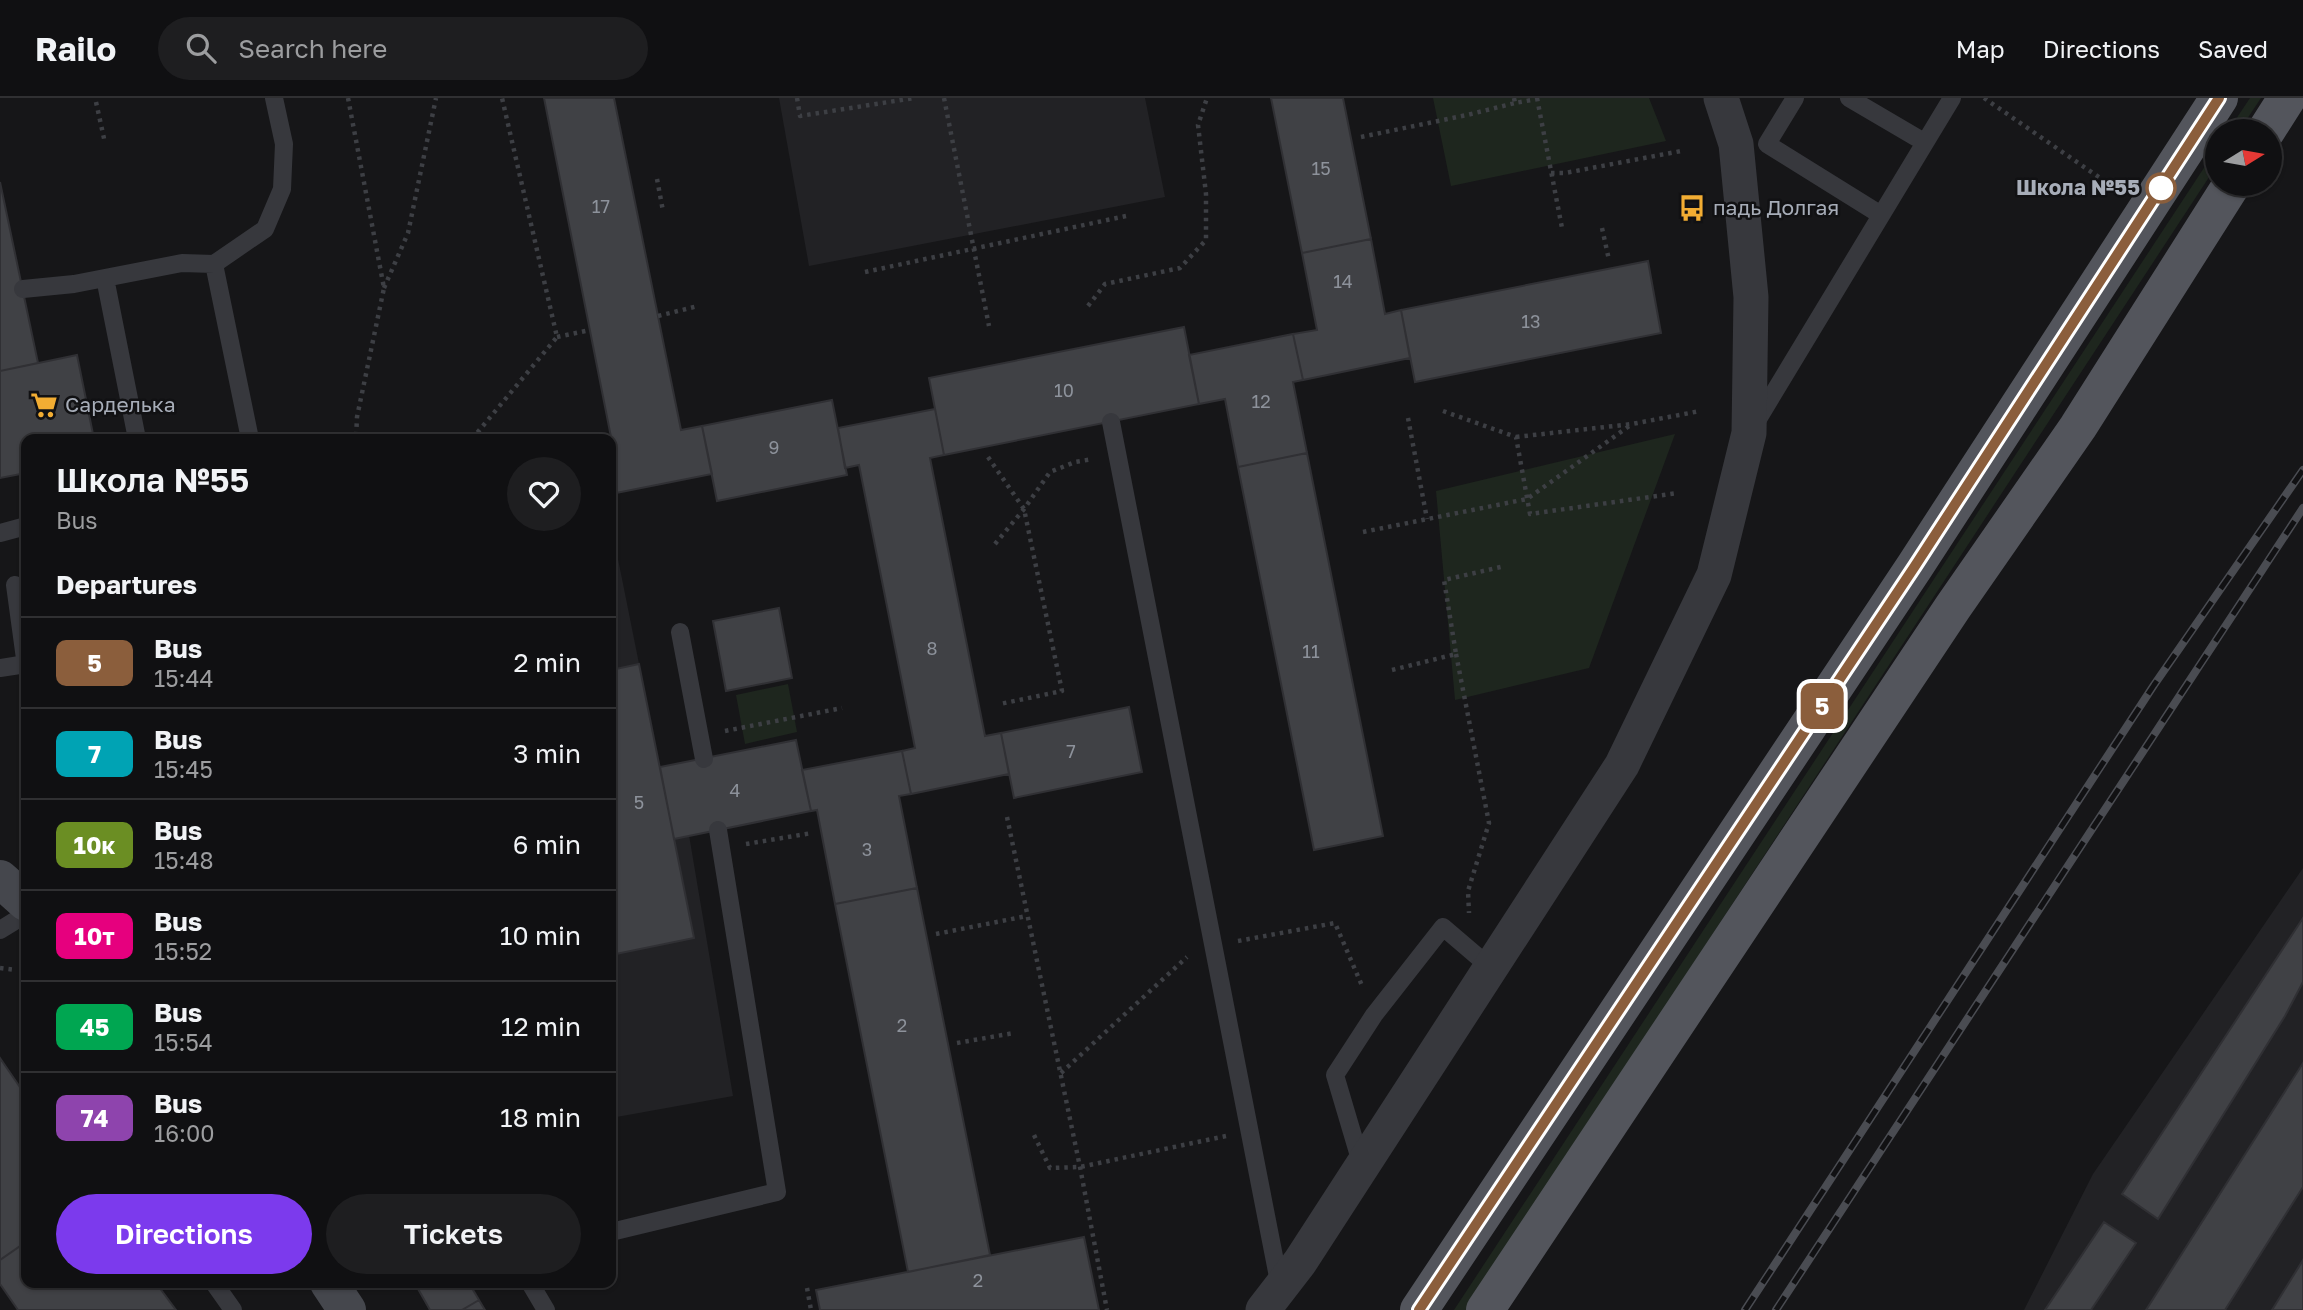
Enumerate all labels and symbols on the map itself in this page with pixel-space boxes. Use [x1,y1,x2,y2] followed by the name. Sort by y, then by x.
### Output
[2205,119,2282,196] north arrow
[1311,157,1331,179] house number: 15
[2146,173,2176,203] marker: Школа №55
[2016,174,2140,200] place label: Школа №55
[1677,193,1707,223] bus stop icon: падь Долгая
[1713,194,1839,220] place label: падь Долгая
[592,195,610,217] house number: 17
[1333,270,1353,292] house number: 14
[1521,310,1541,332] house number: 13
[1054,379,1074,401] house number: 10
[29,390,59,420] supermarket icon: Сарделька
[1251,390,1271,412] house number: 12
[65,391,176,417] place label: Сарделька
[769,436,779,458] house number: 9
[927,637,937,659] house number: 8
[1302,640,1320,662] house number: 11
[1799,683,1845,729] line badge: 5
[1066,740,1076,762] house number: 7
[730,779,741,801] house number: 4
[634,791,644,813] house number: 5
[862,838,872,860] house number: 3
[897,1014,907,1036] house number: 2
[973,1269,983,1291] house number: 2

